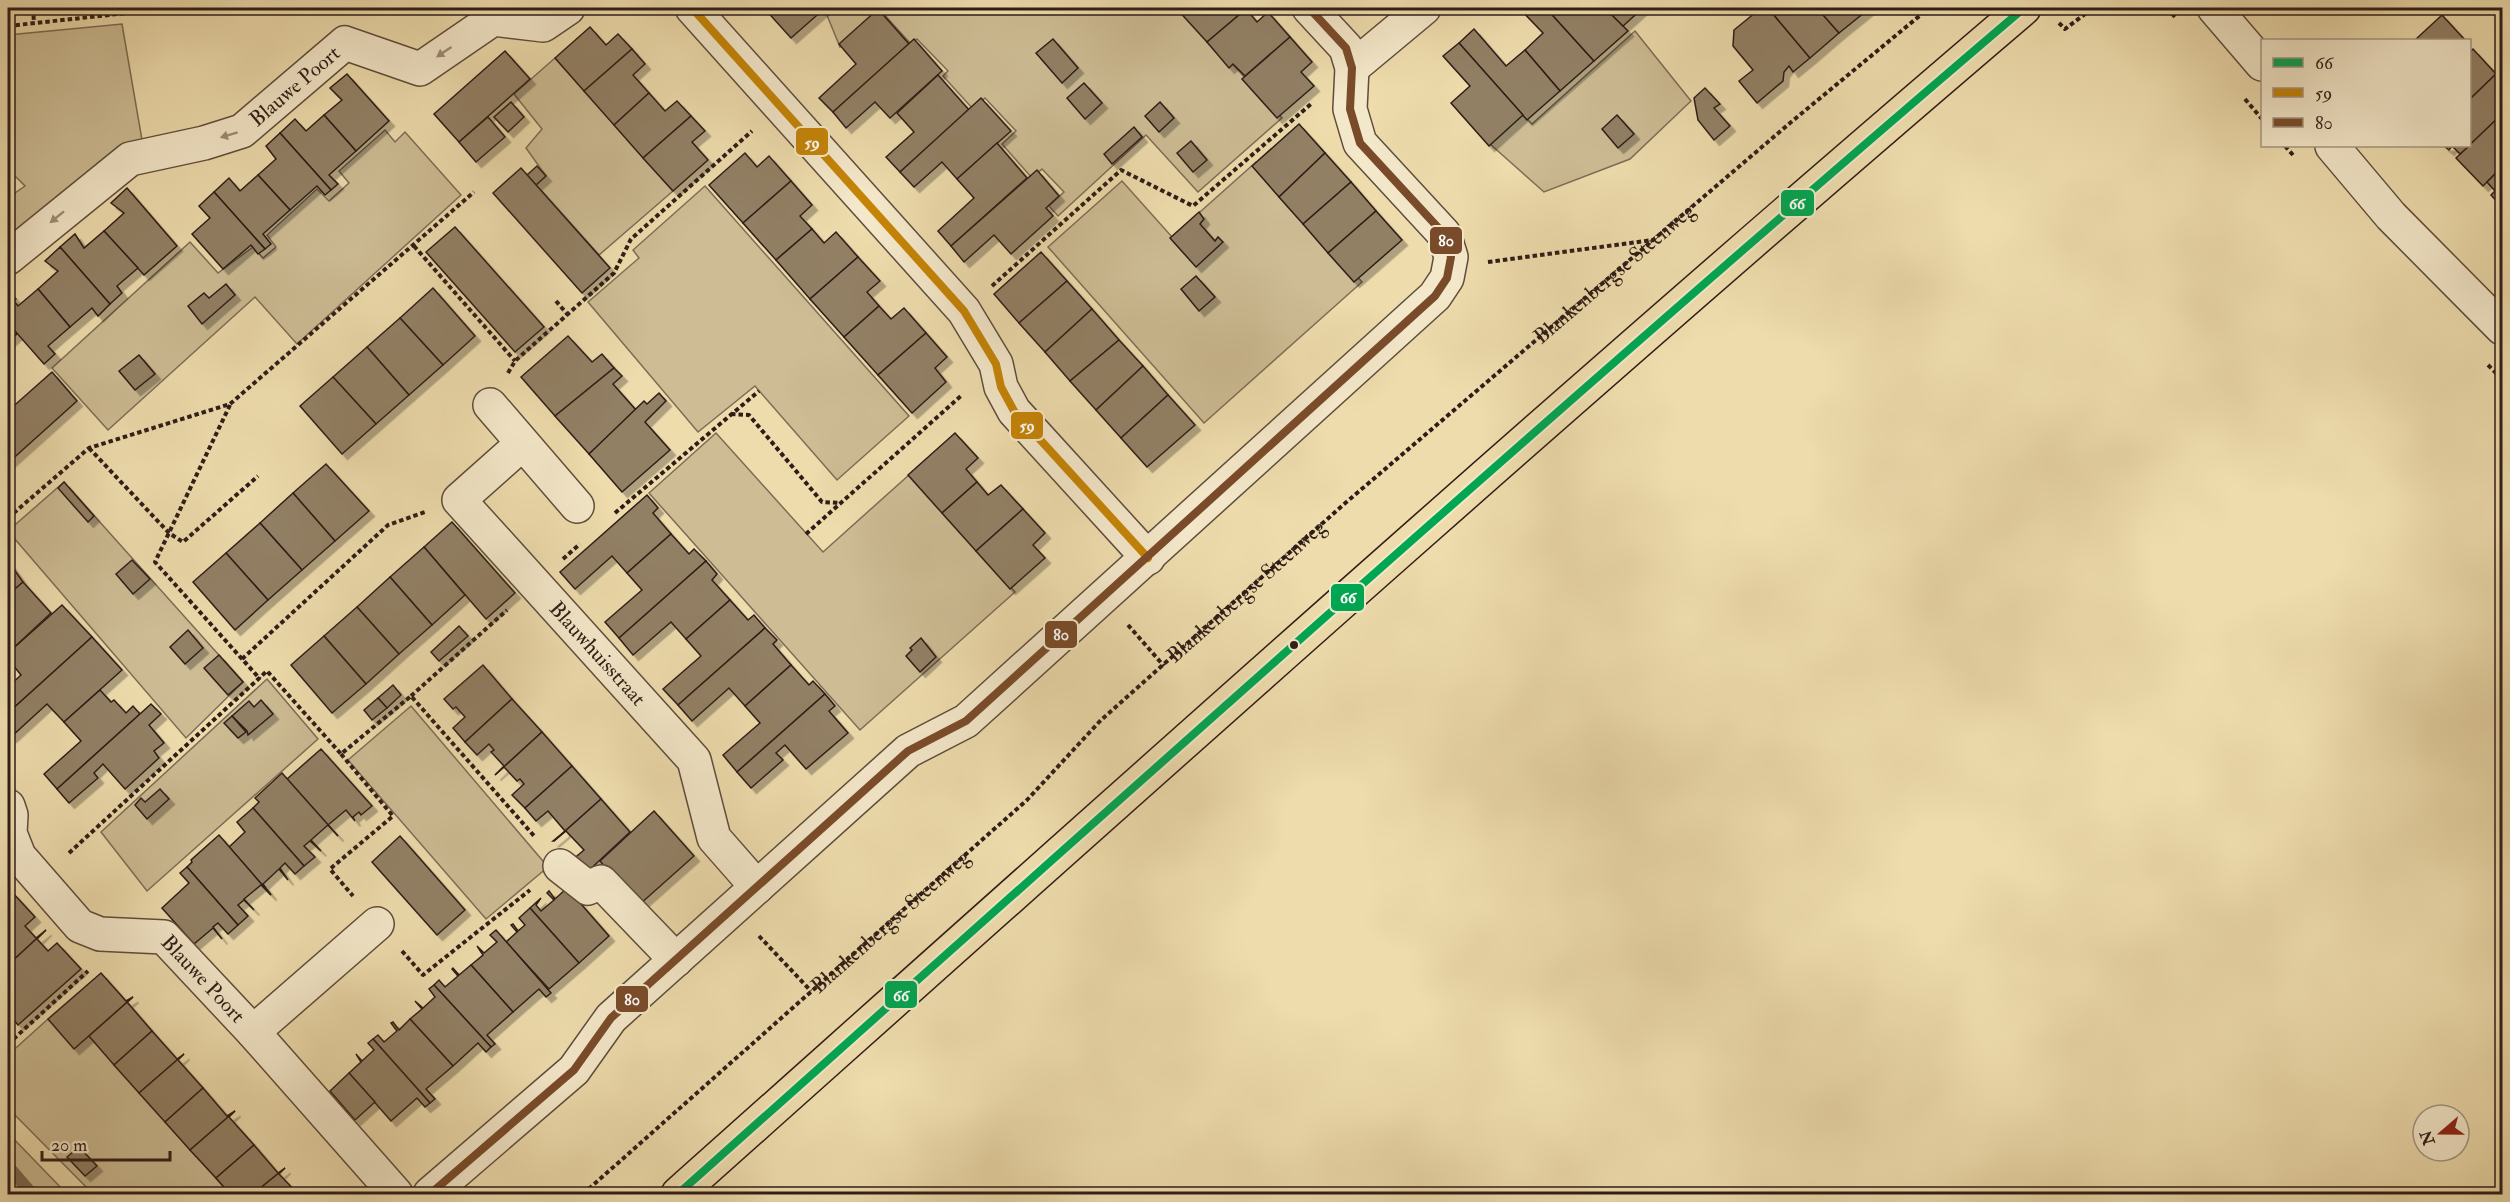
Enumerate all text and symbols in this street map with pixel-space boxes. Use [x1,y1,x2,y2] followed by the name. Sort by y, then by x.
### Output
[244,39,346,132] street label: Blauwe Poort
[2261,39,2471,147] legend
[437,46,453,58] one-way arrow
[2315,52,2334,75] text: 66
[2315,82,2332,105] text: 59
[2315,112,2333,135] text: 80
[795,127,829,156] line badge: 59
[220,131,238,140] one-way arrow
[804,133,820,153] text: 59
[1780,189,1815,217] line badge: 66
[1789,194,1807,214] text: 66
[1528,196,1701,350] street label: Blankenbergse Steenweg
[50,211,65,223] one-way arrow
[1429,226,1463,255] line badge: 80
[1438,231,1454,251] text: 80
[1010,411,1044,440] line badge: 59
[1019,416,1035,436] text: 59
[1161,513,1332,669] street label: Blankenbergse Steenweg
[1330,583,1365,612] line badge: 66
[1340,588,1358,608] text: 66
[543,595,652,711] street label: Blauwhuisstraat
[1044,620,1078,649] line badge: 80
[1053,625,1069,645] text: 80
[1288,639,1300,651] unlabelled marker
[805,843,976,999] street label: Blankenbergse Steenweg
[155,929,251,1029] street label: Blauwe Poort
[884,980,918,1009] line badge: 66
[615,985,649,1013] line badge: 80
[893,986,911,1006] text: 66
[624,990,640,1010] text: 80
[2411,1103,2471,1163] north arrow
[42,1124,170,1162] scale bar
[2416,1127,2440,1149] text: N
[51,1134,87,1157] text: 20 m

